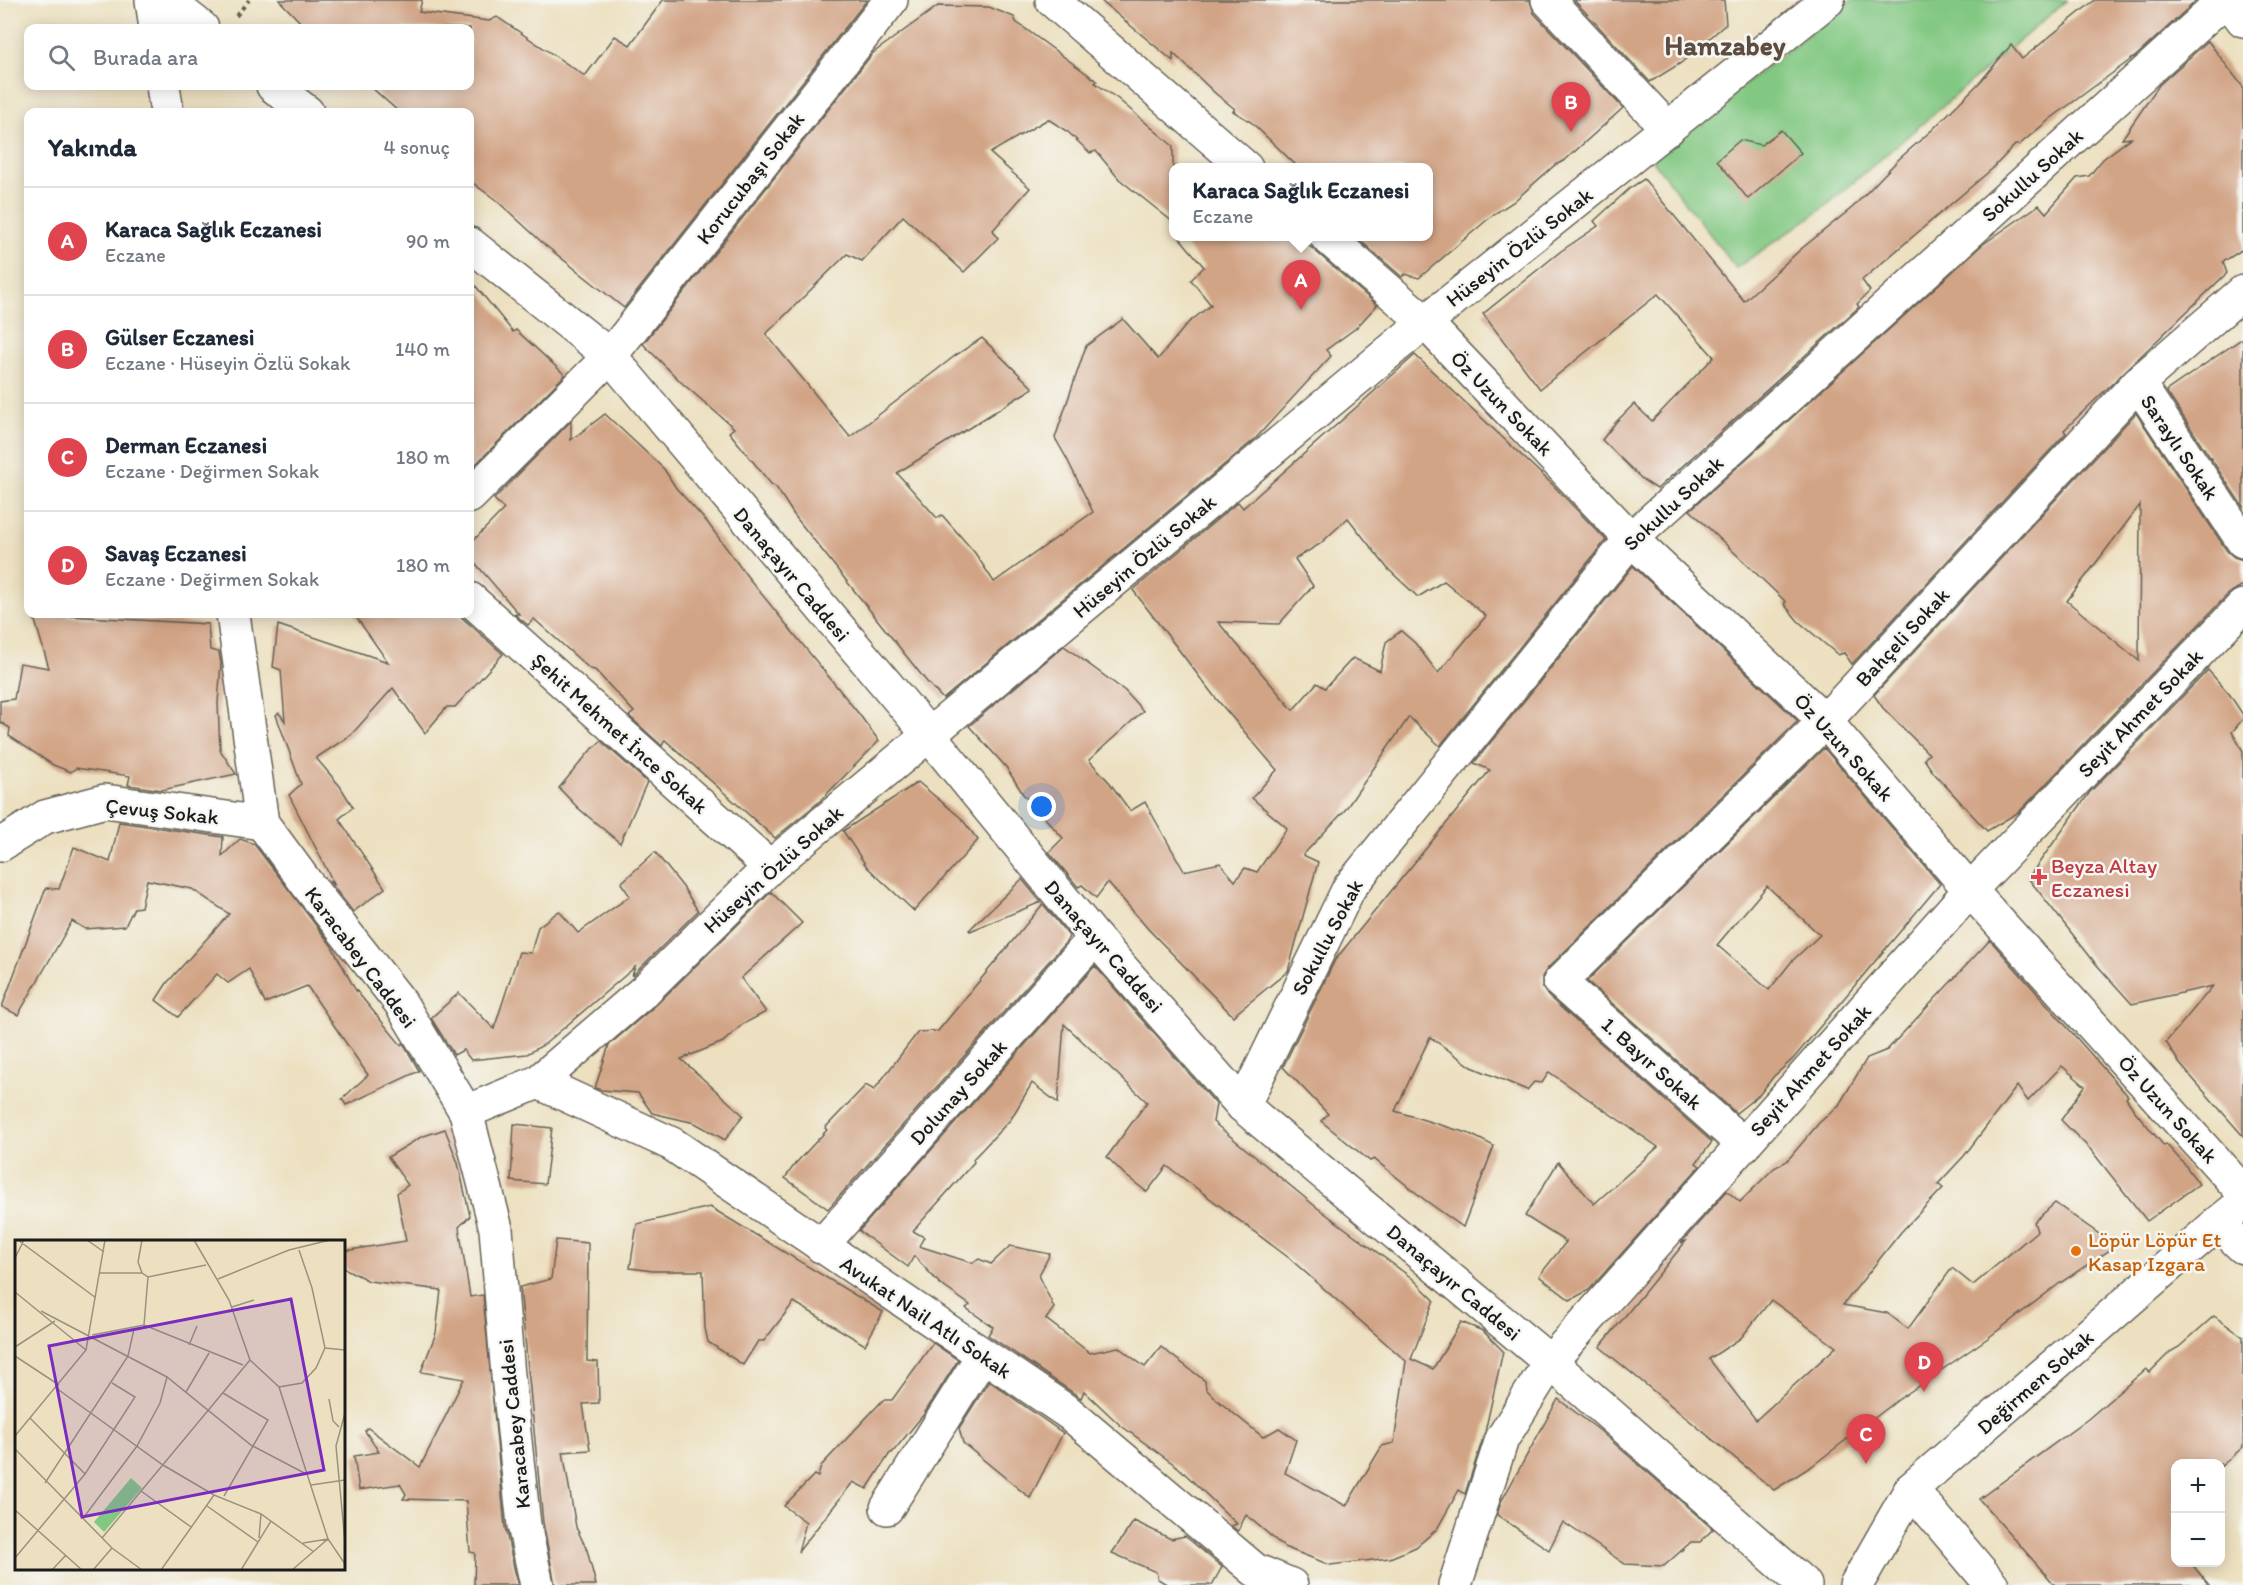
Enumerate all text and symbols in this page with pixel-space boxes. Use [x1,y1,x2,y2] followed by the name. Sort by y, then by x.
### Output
[24,24,474,90] search box
[1665,29,1786,62] district label: Hamzabey
[45,41,78,74] icon: search
[93,44,198,71] text: Burada ara
[1552,82,1590,132] pin: B
[691,107,810,249] street label: Korucubaşı Sokak
[1976,123,2088,227] street label: Sokullu Sokak
[48,131,137,163] text: Yakında
[383,135,450,159] text: 4 sonuç
[1169,163,1433,241] popup
[1193,177,1409,204] text: Karaca Sağlık Eczanesi
[1441,182,1597,312] street label: Hüseyin Özlü Sokak
[1193,204,1253,228] text: Eczane
[105,216,322,243] text: Karaca Sağlık Eczanesi
[61,229,74,253] text: A
[406,229,450,253] text: 90 m
[105,243,166,267] text: Eczane
[1282,260,1320,310] pin: A
[105,324,254,351] text: Gülser Eczanesi
[61,337,74,361] text: B
[395,337,450,361] text: 140 m
[1446,345,1559,461] street label: Öz Uzun Sokak
[105,351,350,375] text: Eczane · Hüseyin Özlü Sokak
[2136,390,2225,505] street label: Saraylı Sokak
[105,432,267,459] text: Derman Eczanesi
[61,445,74,469] text: C
[396,445,450,469] text: 180 m
[1618,450,1728,556] street label: Sokullu Sokak
[105,459,319,483] text: Eczane · Değirmen Sokak
[1067,489,1221,623] street label: Hüseyin Özlü Sokak
[728,502,856,646] street label: Danaçayır Caddesi
[105,540,247,567] text: Savaş Eczanesi
[61,553,74,577] text: D
[396,553,450,577] text: 180 m
[105,567,319,591] text: Eczane · Değirmen Sokak
[1850,582,1954,692] street label: Bahçeli Sokak
[2072,643,2208,783] street label: Seyit Ahmet Sokak
[527,647,713,819] street label: Şehit Mehmet İnce Sokak
[1789,688,1899,806] street label: Öz Uzun Sokak
[1027,792,1056,821] your location
[104,793,220,829] street label: Çevuş Sokak
[698,800,848,938] street label: Hüseyin Özlü Sokak
[2051,853,2157,902] place label: Beyza Altay Eczanesi
[2032,870,2046,884] marker: Beyza Altay Eczanesi
[1040,874,1168,1018] street label: Danaçayır Caddesi
[1286,875,1368,999] street label: Sokullu Sokak
[300,881,422,1033] street label: Karacabey Caddesi
[1744,999,1876,1141] street label: Seyit Ahmet Sokak
[1597,1011,1708,1115] street label: 1. Bayır Sokak
[904,1034,1012,1150] street label: Dolunay Sokak
[2113,1050,2223,1168] street label: Öz Uzun Sokak
[1382,1218,1526,1346] street label: Danaçayır Caddesi
[2088,1227,2221,1276] place label: Löpür Löpür Et Kasap Izgara
[15,1240,345,1570] inset map
[2069,1244,2083,1258] marker: Löpür Löpür Et Kasap Izgara
[836,1250,1017,1384] street label: Avukat Nail Atlı Sokak
[1972,1324,2099,1440] street label: Değirmen Sokak
[493,1338,535,1510] street label: Karacabey Caddesi
[1904,1342,1944,1392] pin: D
[1846,1414,1886,1464] pin: C
[2171,1459,2225,1567] map controls
[2171,1459,2225,1513] button: +
[2171,1513,2225,1567] button: −

